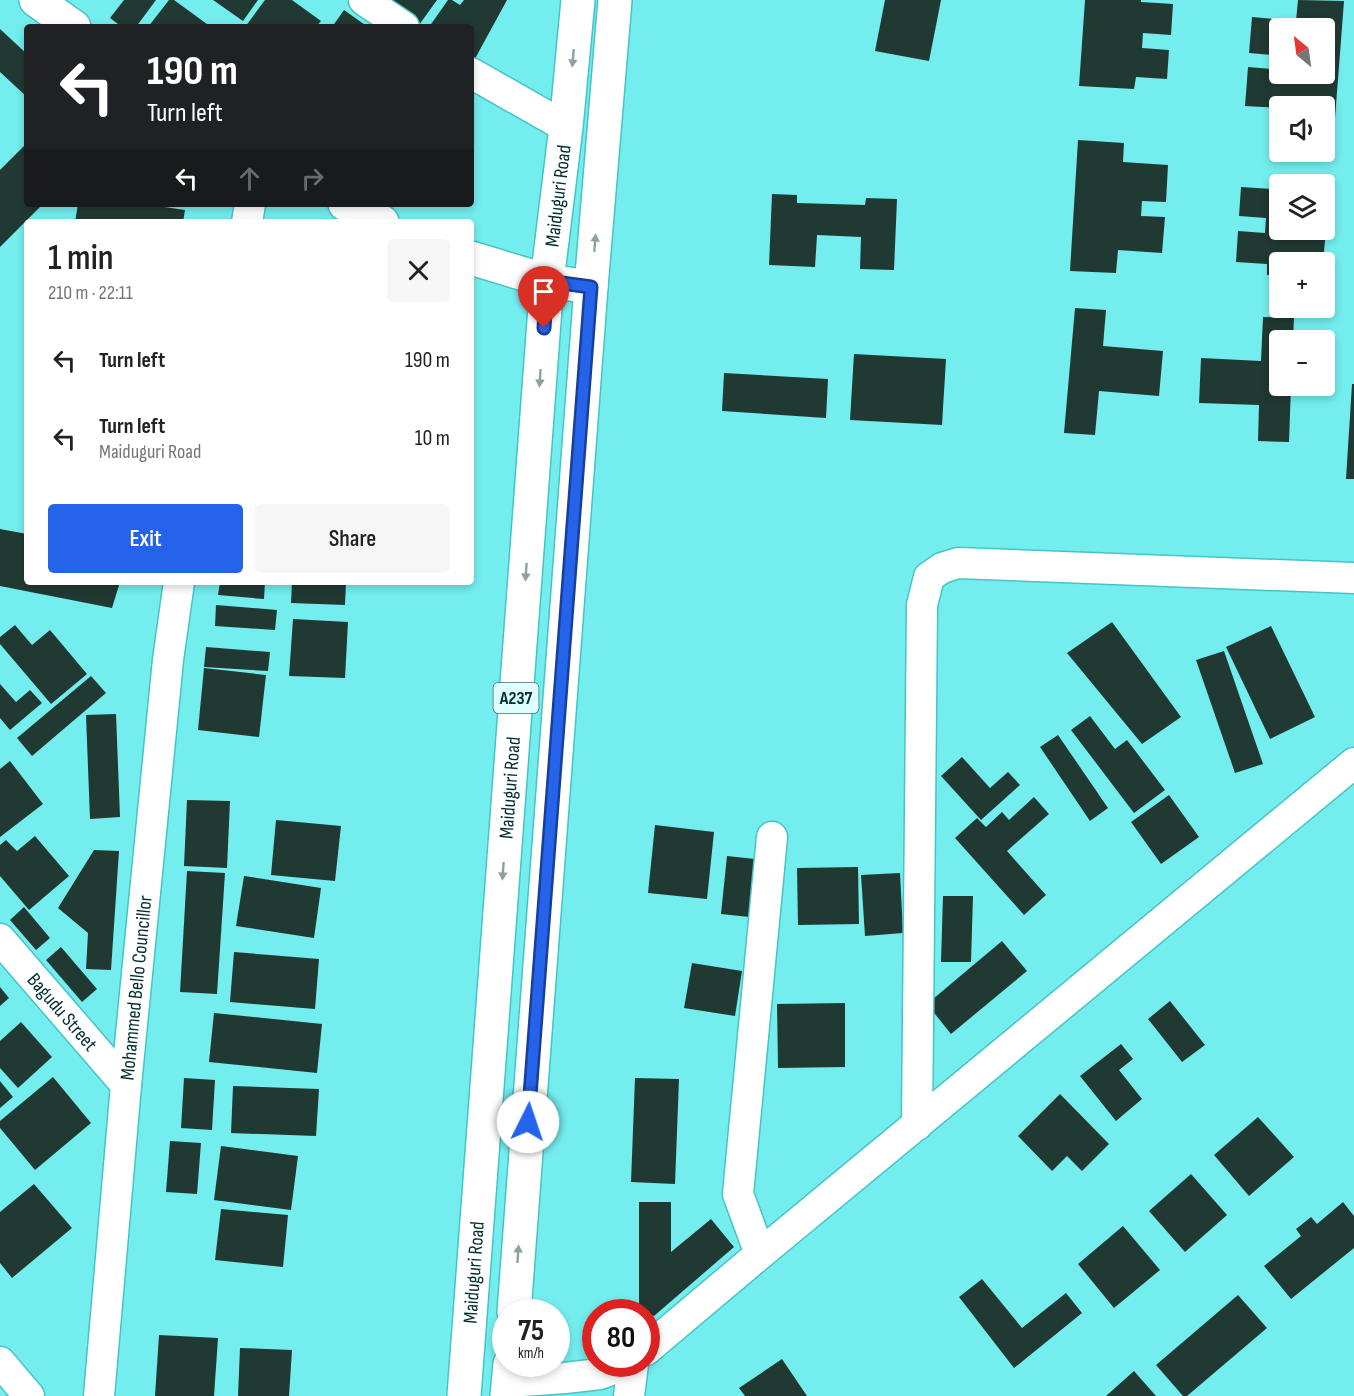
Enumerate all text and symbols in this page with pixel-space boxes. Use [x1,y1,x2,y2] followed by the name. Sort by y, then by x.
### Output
[1269,18,1335,84] north arrow
[1269,18,1335,396] map controls
[147,46,238,97] text: 190 m
[48,48,126,126] icon: left
[568,49,577,68] one-way arrow
[1269,96,1335,162] button: sound
[147,97,223,129] text: Turn left
[540,144,577,248] street label: Maiduguri Road
[170,162,203,195] icon: left
[233,162,266,195] icon: ahead
[296,162,329,195] icon: right
[1269,174,1335,240] button: layers
[590,234,599,253] one-way arrow
[48,237,113,280] text: 1 min
[387,239,450,302] button: close
[1269,252,1335,318] button: +
[518,266,569,328] pin
[527,275,560,308] icon: arrive
[48,281,133,305] text: 210 m · 22:11
[1269,330,1335,396] button: −
[48,344,81,377] icon: left
[99,347,165,374] text: Turn left
[405,347,450,374] text: 190 m
[535,368,545,387] one-way arrow
[99,413,165,440] text: Turn left
[48,422,81,455] icon: left
[415,425,450,452] text: 10 m
[99,440,201,464] text: Maiduguri Road
[48,504,243,573] button: Exit
[255,504,450,573] button: Share
[521,563,530,582] one-way arrow
[494,683,538,713] road number: A237
[495,736,526,840] street label: Maiduguri Road
[499,862,508,881] one-way arrow
[116,894,158,1081] street label: Mohammed Bello Councillor
[22,968,102,1056] street label: Bagudu Street
[496,1090,560,1154] position arrow
[458,1220,490,1324] street label: Maiduguri Road
[513,1245,523,1264] one-way arrow
[582,1299,660,1377] speed limit sign: 80
[518,1313,544,1349] text: 75
[518,1344,544,1363] text: km/h

